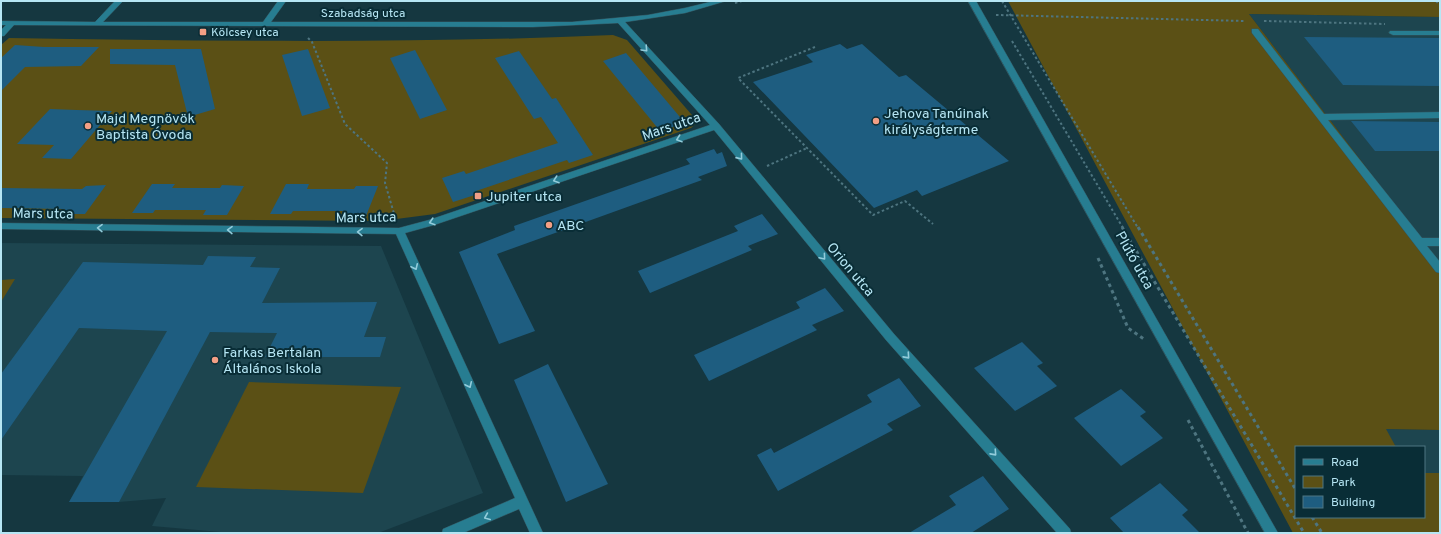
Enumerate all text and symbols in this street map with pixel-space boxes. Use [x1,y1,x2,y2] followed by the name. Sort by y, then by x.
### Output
[321,6,405,22] street label: Szabadság utca
[211,25,279,41] place label: Kölcsey utca
[198,27,208,37] marker: Kölcsey utca
[640,44,648,52] one-way arrow
[884,106,989,139] place label: Jehova Tanúinak királyságterme
[640,109,703,145] street label: Mars utca
[96,111,195,144] place label: Majd Megnövök Baptista Óvoda
[871,116,881,126] marker: Jehova Tanúinak királyságterme
[83,121,93,131] marker: Majd Megnövök Baptista Óvoda
[675,134,682,142] one-way arrow
[735,152,742,159] one-way arrow
[552,176,559,184] one-way arrow
[486,189,562,206] place label: Jupiter utca
[473,191,483,201] marker: Jupiter utca
[12,205,74,224] street label: Mars utca
[335,209,397,228] street label: Mars utca
[429,217,436,226] one-way arrow
[557,218,584,235] place label: ABC
[544,220,554,230] marker: ABC
[97,224,103,232] one-way arrow
[227,226,233,234] one-way arrow
[357,228,363,236] one-way arrow
[1111,229,1157,293] street label: Plútó utca
[822,239,877,300] street label: Orion utca
[819,252,826,259] one-way arrow
[410,263,418,270] one-way arrow
[223,345,321,378] place label: Farkas Bertalan Általános Iskola
[902,351,910,359] one-way arrow
[210,355,220,365] marker: Farkas Bertalan Általános Iskola
[464,381,472,388] one-way arrow
[1295,446,1425,518] legend
[989,448,996,456] one-way arrow
[1331,455,1359,471] text: Road
[1331,475,1356,491] text: Park
[1331,495,1375,511] text: Building
[484,512,491,520] one-way arrow

